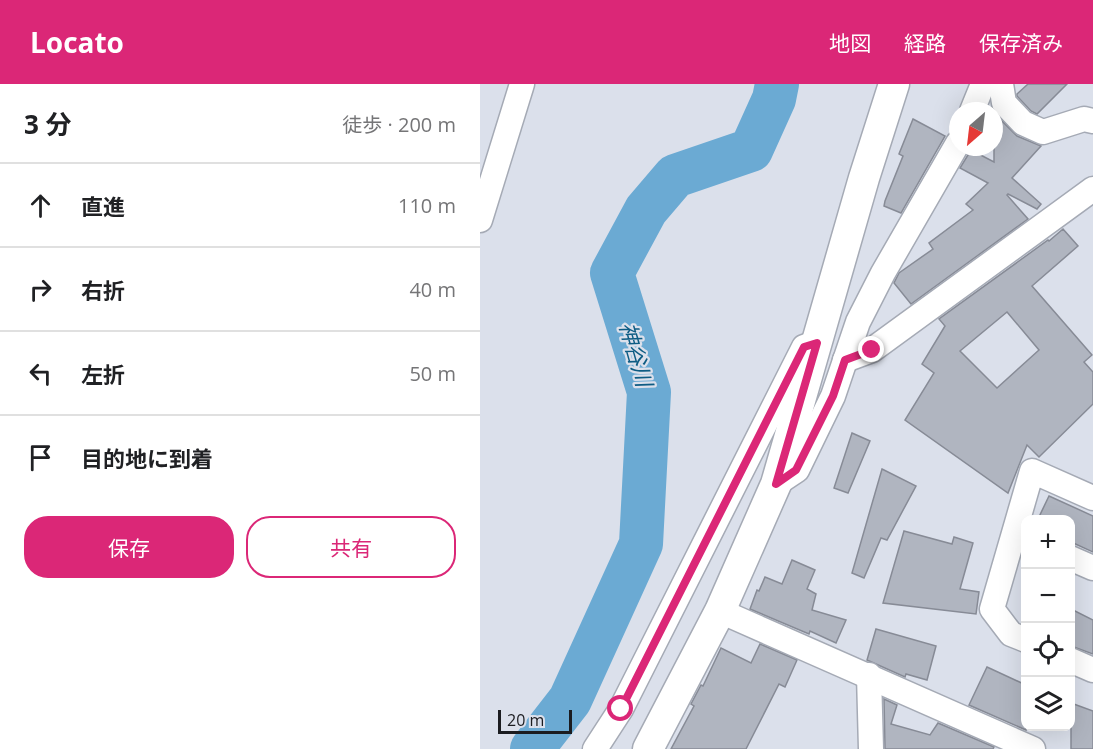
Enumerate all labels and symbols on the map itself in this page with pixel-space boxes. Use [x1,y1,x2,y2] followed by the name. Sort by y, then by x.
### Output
[949,102,1003,156] north arrow
[613,318,661,392] water label: 神谷川
[858,336,884,362] route end
[607,695,633,721] route start
[498,707,572,734] scale bar

